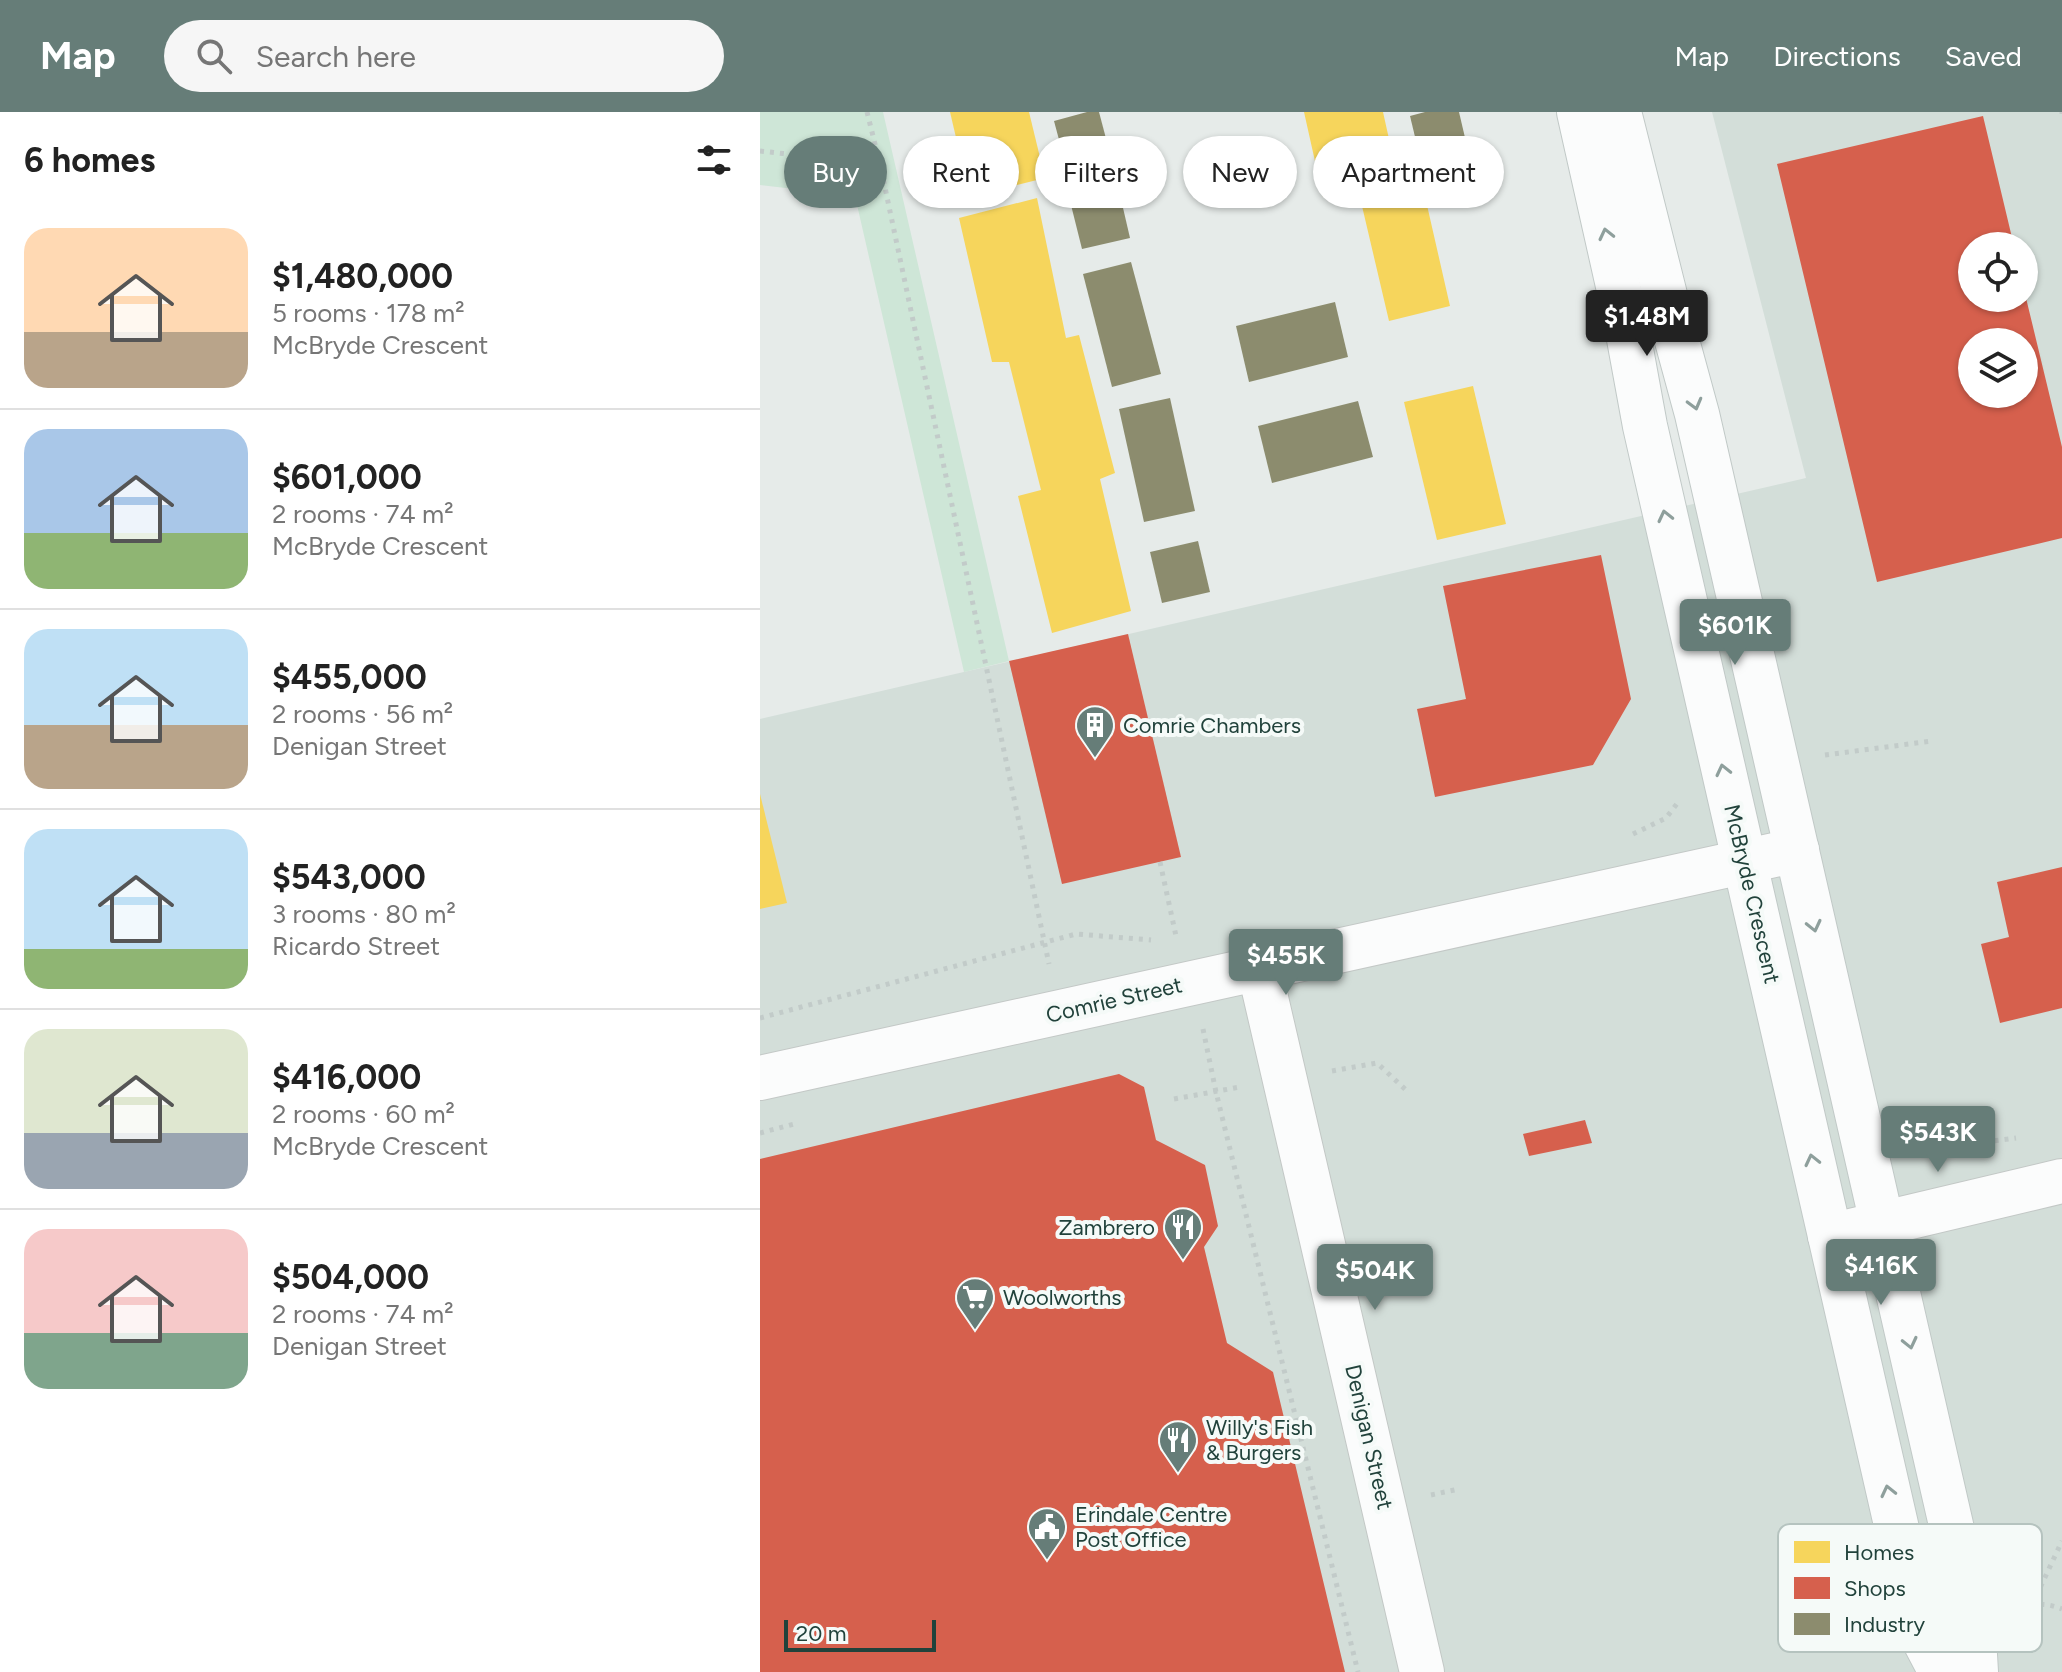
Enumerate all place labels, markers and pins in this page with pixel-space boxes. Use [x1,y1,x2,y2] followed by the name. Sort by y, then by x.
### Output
[1582,290,1712,358] pin: $1.48M
[1679,599,1791,667] pin: $601K
[1074,704,1116,759] building icon: Comrie Chambers
[1123,712,1301,739] place label: Comrie Chambers
[1230,929,1342,997] pin: $455K
[1882,1106,1994,1174] pin: $543K
[1162,1206,1204,1261] restaurant icon: Zambrero
[1058,1214,1155,1241] place label: Zambrero
[1825,1239,1937,1307] pin: $416K
[1319,1244,1431,1312] pin: $504K
[954,1276,996,1331] supermarket icon: Woolworths
[1003,1284,1122,1311] place label: Woolworths
[1206,1414,1313,1466] place label: Willy's Fish & Burgers
[1157,1419,1199,1474] restaurant icon: Willy's Fish & Burgers
[1075,1501,1227,1553] place label: Erindale Centre Post Office
[1026,1506,1068,1561] public building icon: Erindale Centre Post Office

